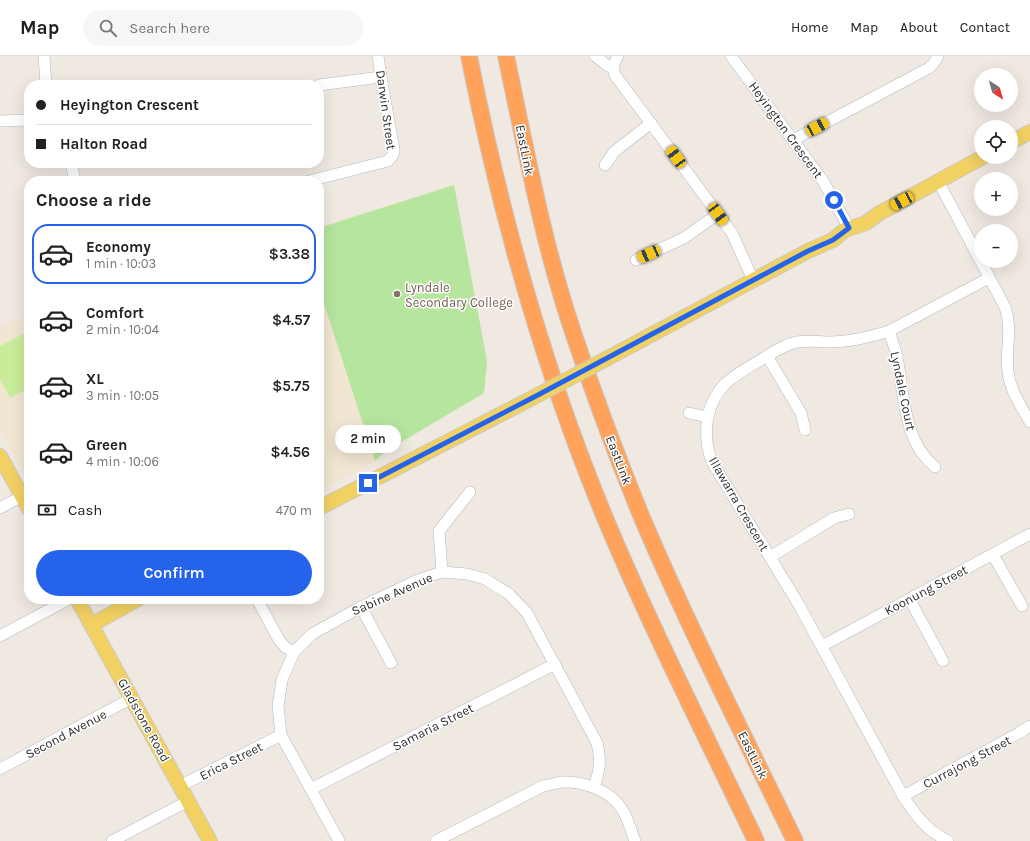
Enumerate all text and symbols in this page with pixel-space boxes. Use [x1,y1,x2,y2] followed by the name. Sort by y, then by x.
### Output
[83,10,363,46] search box
[20,17,59,39] text: Map
[97,17,119,39] icon: search
[129,19,210,37] text: Search here
[791,19,828,36] text: Home
[850,19,878,36] text: Map
[900,19,938,36] text: About
[960,19,1010,36] text: Contact
[974,68,1018,112] north arrow
[974,68,1018,268] map controls
[373,69,399,151] street label: Darwin Street
[746,79,826,181] street label: Heyington Crescent
[60,96,199,114] text: Heyington Crescent
[804,116,830,138] car
[974,120,1018,164] button: locate
[513,123,537,177] street label: EastLink
[60,135,148,153] text: Halton Road
[664,144,688,170] car
[974,172,1018,216] button: +
[36,189,151,211] text: Choose a ride
[889,190,915,212] car
[825,191,843,209] route start
[706,201,730,227] car
[974,224,1018,268] button: −
[38,236,74,272] icon: car
[86,238,151,256] text: Economy
[636,244,662,264] car
[269,245,310,263] text: $3.38
[86,256,156,271] text: 1 min · 10:03
[405,280,513,310] place label: Lyndale Secondary College
[392,289,402,299] marker: Lyndale Secondary College
[38,302,74,338] icon: car
[86,304,144,322] text: Comfort
[272,311,310,329] text: $4.57
[86,322,159,337] text: 2 min · 10:04
[887,350,919,432] street label: Lyndale Court
[38,368,74,404] icon: car
[86,370,104,388] text: XL
[272,377,310,395] text: $5.75
[86,388,159,403] text: 3 min · 10:05
[335,425,401,453] callout: 2 min
[350,431,386,446] text: 2 min
[603,433,635,487] street label: EastLink
[38,434,74,470] icon: car
[86,436,127,454] text: Green
[270,443,310,461] text: $4.56
[86,454,159,469] text: 4 min · 10:06
[706,454,772,554] street label: Illawarra Crescent
[359,474,377,492] route end
[36,499,58,521] icon: cash
[68,501,102,519] text: Cash
[276,503,312,518] text: 470 m
[36,550,312,596] button: Confirm
[882,562,970,618] street label: Koonung Street
[349,569,435,619] street label: Sabine Avenue
[115,676,173,764] street label: Gladstone Road
[390,700,476,754] street label: Samaria Street
[23,706,109,762] street label: Second Avenue
[735,729,771,781] street label: EastLink
[920,732,1014,792] street label: Currajong Street
[197,739,265,783] street label: Erica Street

